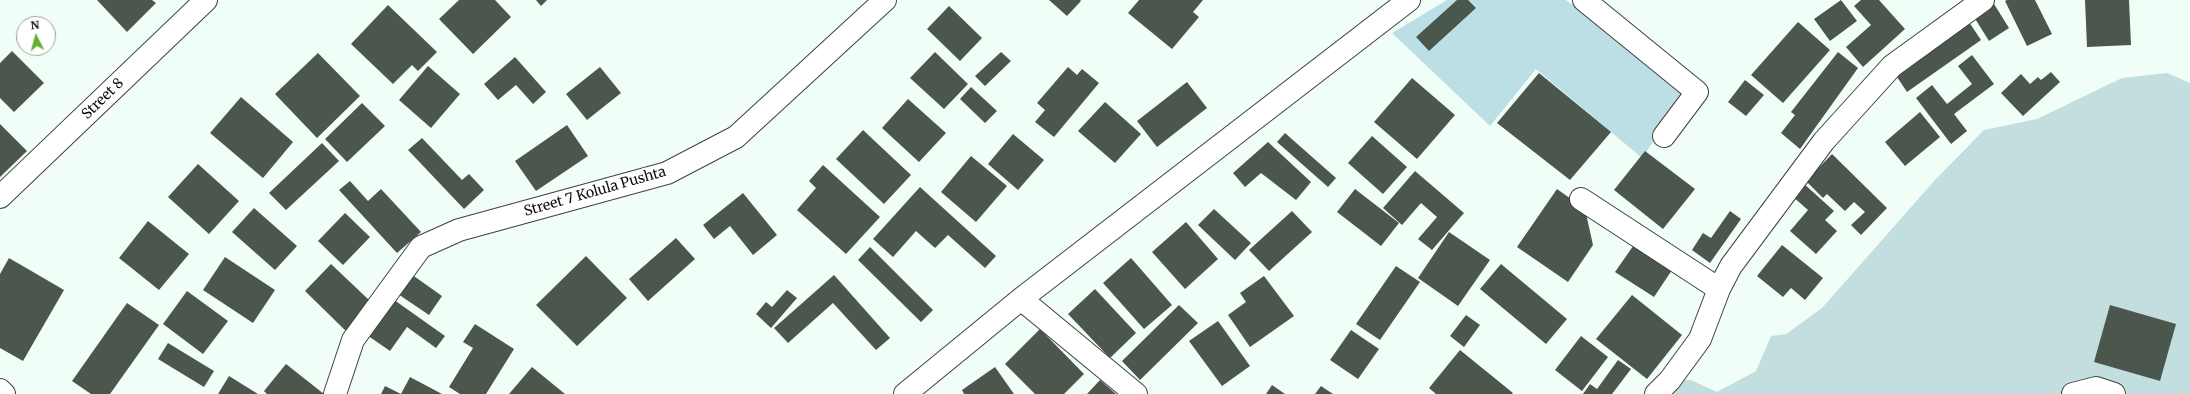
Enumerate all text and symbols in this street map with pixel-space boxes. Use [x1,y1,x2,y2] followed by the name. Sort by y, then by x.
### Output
[16,16,56,56] north arrow
[30,18,40,32] text: N
[79,75,127,123] street label: Street 8
[522,164,668,220] street label: Street 7 Kolula Pushta

